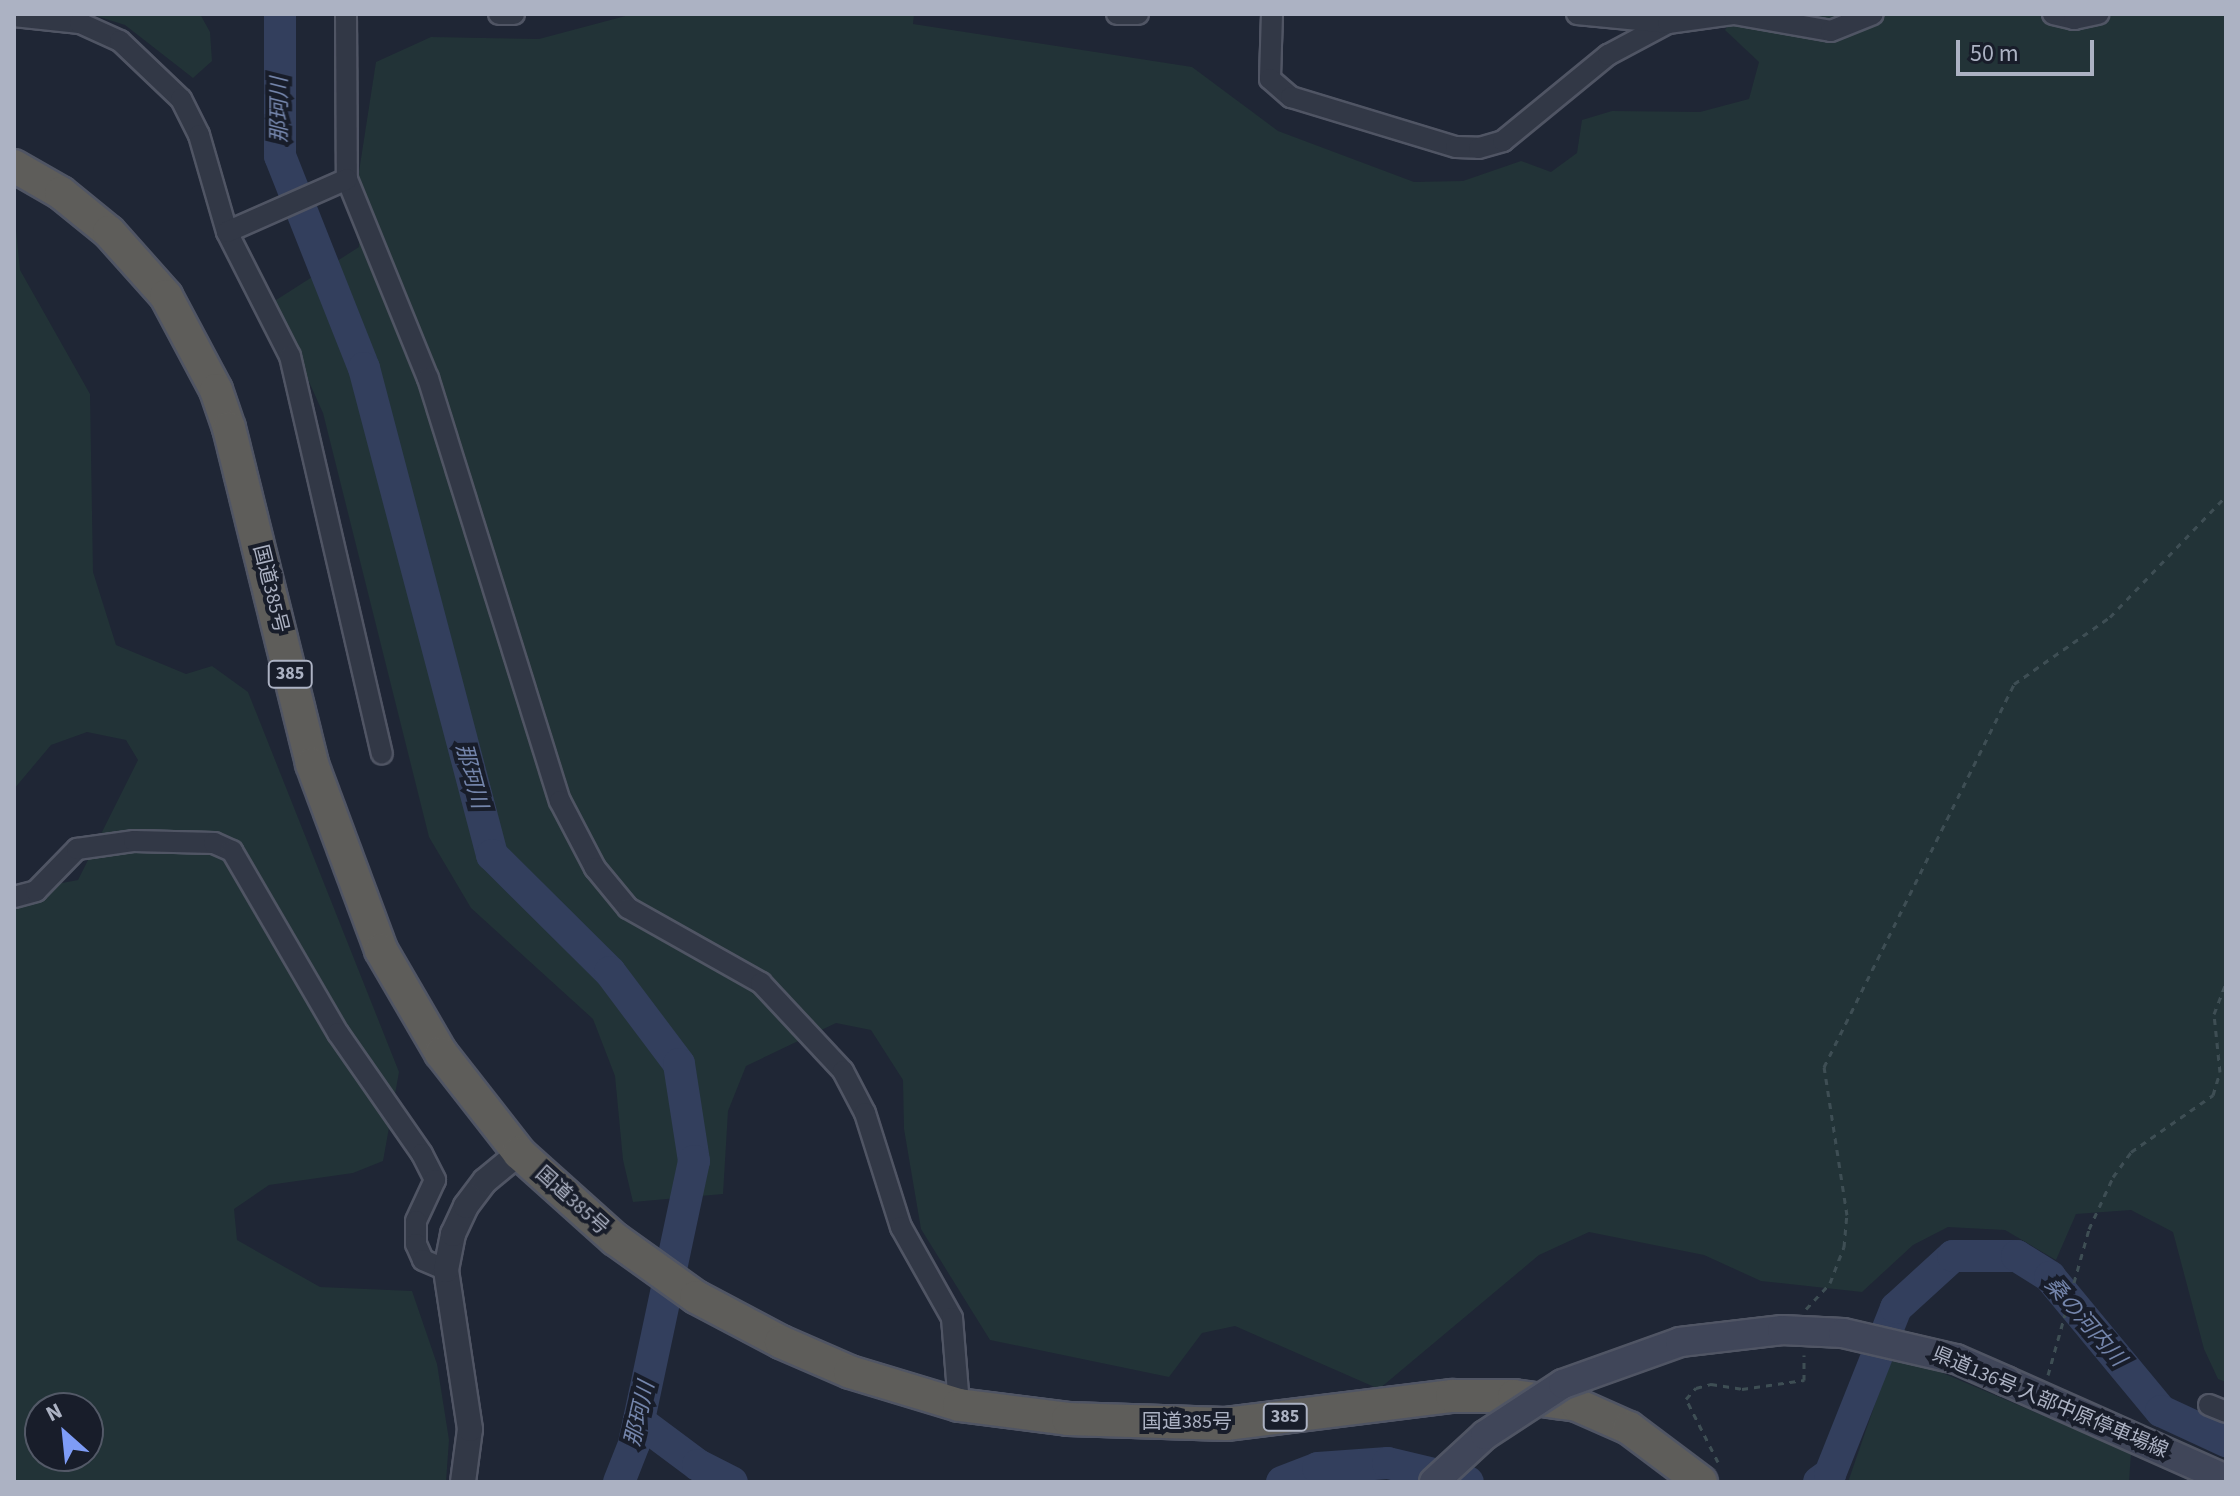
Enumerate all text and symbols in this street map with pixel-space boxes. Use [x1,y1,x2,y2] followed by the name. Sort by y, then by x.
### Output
[1960,24,2098,74] scale bar
[1970,36,2019,71] text: 50 m
[267,77,293,143] water label: 那珂川
[247,543,293,635] street label: 国道385号
[266,660,314,688] road number: 385
[450,741,492,811] water label: 那珂川
[531,1162,613,1240] street label: 国道385号
[2039,1272,2131,1372] water label: 桑の河内川
[1928,1342,2172,1464] street label: 県道136号 入部中原停車場線
[620,1379,660,1449] water label: 那珂川
[24,1392,104,1472] north arrow
[40,1395,68,1430] text: N
[1261,1403,1309,1431] road number: 385
[1142,1410,1232,1434] street label: 国道385号

